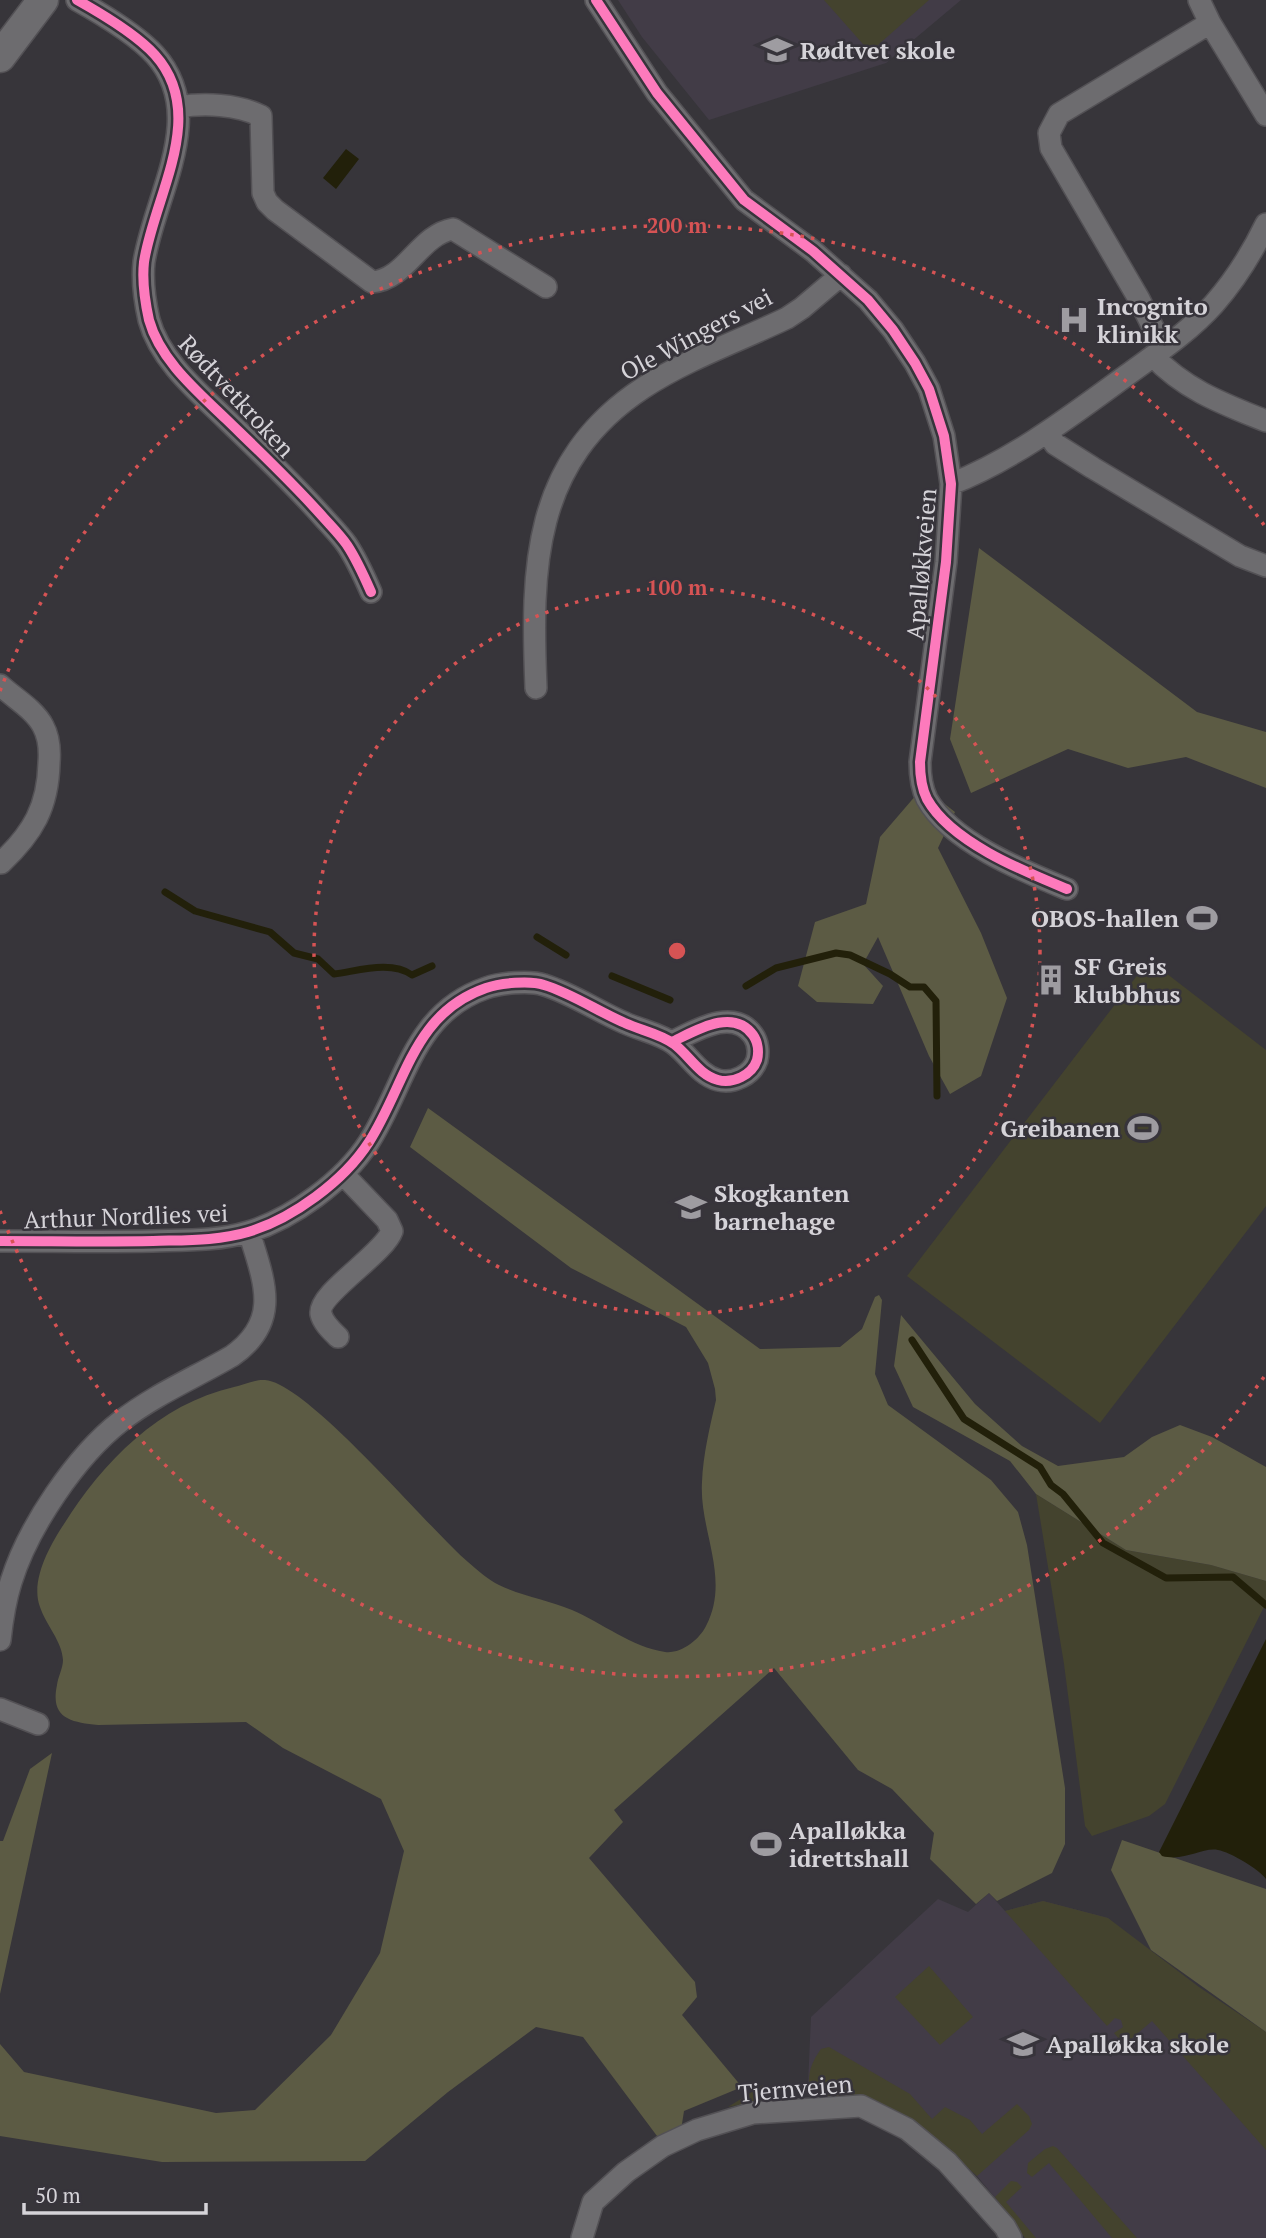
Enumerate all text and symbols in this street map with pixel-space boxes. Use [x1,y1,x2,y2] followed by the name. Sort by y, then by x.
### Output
[760,33,794,67] school or university icon: Rødtvet skole
[800,34,955,66] place label: Rødtvet skole
[647,211,708,239] text: 200 m
[614,280,778,388] street label: Ole Wingers vei
[1097,290,1208,350] place label: Incognito klinikk
[1057,303,1091,337] hospital icon: Incognito klinikk
[172,328,302,464] street label: Rødtvetkroken
[898,487,944,641] street label: Apalløkkveien
[647,573,708,601] text: 100 m
[1185,901,1219,935] sports icon: OBOS-hallen
[1031,902,1180,934] place label: OBOS-hallen
[665,939,689,963] centre of rings
[1074,950,1180,1010] place label: SF Greis klubbhus
[1034,963,1068,997] building icon: SF Greis klubbhus
[1126,1111,1160,1145] sports icon: Greibanen
[1001,1112,1121,1144] place label: Greibanen
[713,1177,850,1237] place label: Skogkanten barnehage
[674,1190,708,1224] school or university icon: Skogkanten barnehage
[23,1196,229,1236] street label: Arthur Nordlies vei
[789,1814,909,1874] place label: Apalløkka idrettshall
[749,1827,783,1861] sports icon: Apalløkka idrettshall
[1006,2027,1040,2061] school or university icon: Apalløkka skole
[1046,2028,1229,2060] place label: Apalløkka skole
[736,2067,854,2109] street label: Tjernveien
[24,2172,206,2216] scale bar
[35,2181,81,2209] text: 50 m

